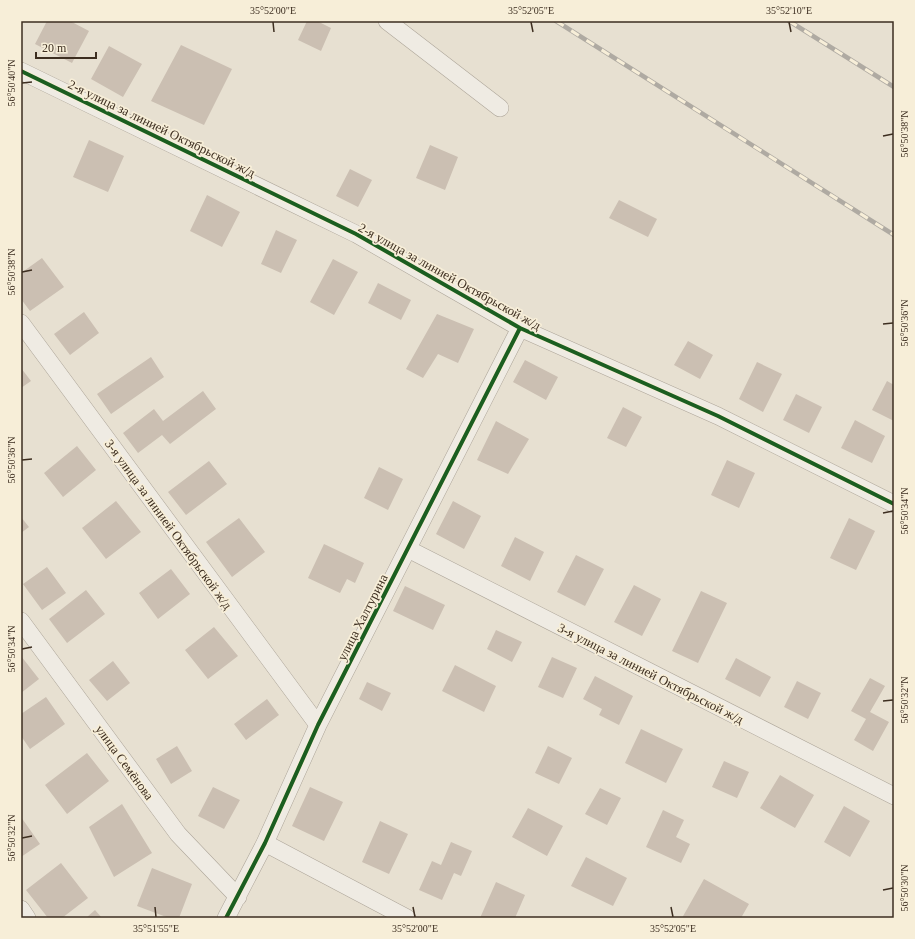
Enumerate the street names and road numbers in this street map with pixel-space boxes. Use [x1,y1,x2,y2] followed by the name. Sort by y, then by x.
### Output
[66,76,258,181] street label: 2-я улица за линией Октябрьской ж/д
[356,220,544,333] street label: 2-я улица за линией Октябрьской ж/д
[102,436,236,612] street label: 3-я улица за линией Октябрьской ж/д
[334,571,391,663] street label: улица Халтурина
[555,620,746,727] street label: 3-я улица за линией Октябрьской ж/д
[92,722,157,803] street label: улица Семёнова

